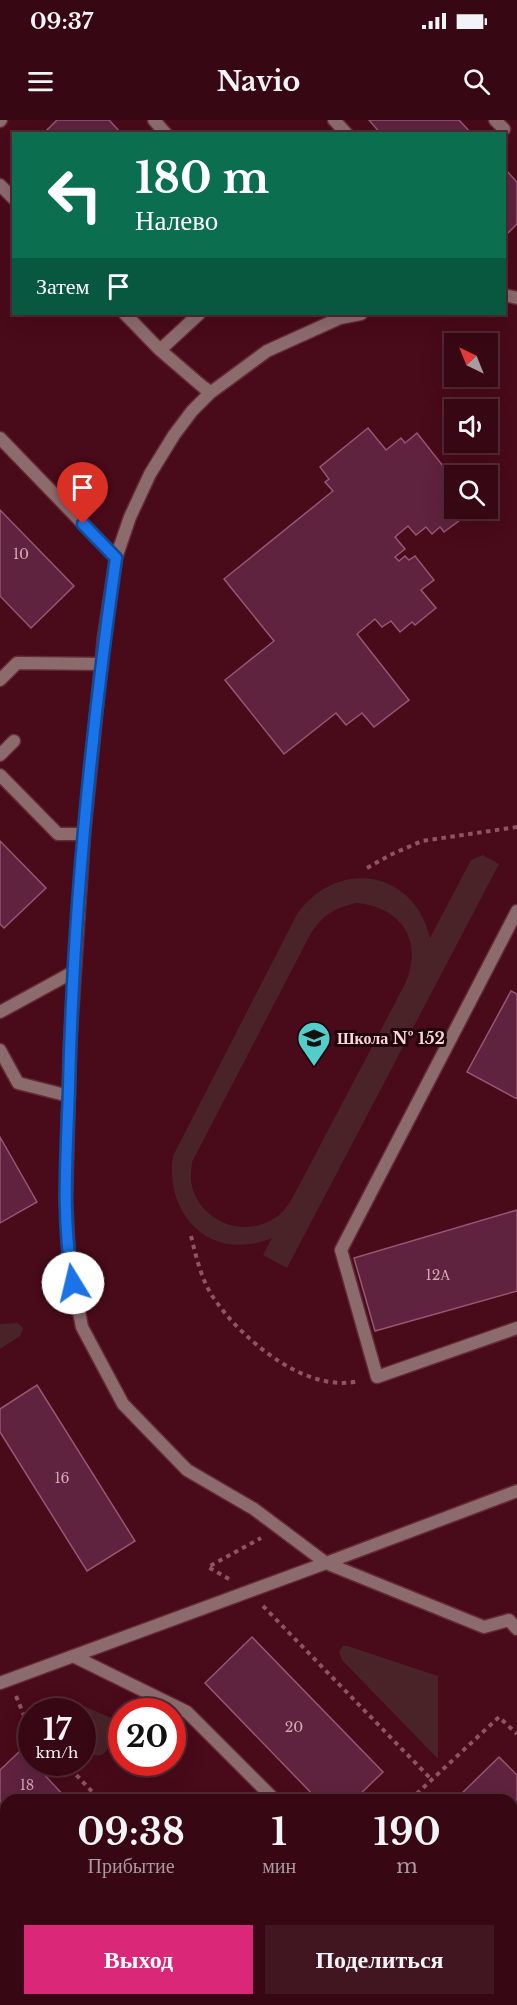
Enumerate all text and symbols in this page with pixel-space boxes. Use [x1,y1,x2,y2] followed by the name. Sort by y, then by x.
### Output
[30,8,93,35] text: 09:37
[24,65,57,98] icon: menu
[217,65,300,98] text: Navio
[460,65,493,98] icon: search
[135,152,269,204] text: 180 m
[36,156,114,234] icon: left
[135,204,218,237] text: Налево
[102,270,135,303] icon: arrive
[36,273,90,300] text: Затем
[444,333,498,387] north arrow
[444,333,498,519] map controls
[444,399,498,453] button: sound
[57,462,108,524] pin
[444,465,498,519] button: search
[66,471,99,504] icon: arrive
[13,545,29,563] house number: 10
[296,1020,332,1067] school or university icon: Школа № 152
[337,1028,445,1048] place label: Школа № 152
[41,1251,105,1315] position arrow
[426,1266,451,1284] house number: 12А
[54,1469,70,1487] house number: 16
[108,1698,186,1776] speed limit sign: 20
[43,1711,71,1748] text: 17
[285,1718,303,1736] house number: 20
[36,1743,78,1762] text: km/h
[20,1776,34,1794] house number: 18
[77,1810,185,1855] text: 09:38
[271,1810,287,1855] text: 1
[374,1810,441,1855] text: 190
[88,1854,175,1878] text: Прибытие
[262,1854,296,1878] text: мин
[396,1854,418,1878] text: m
[24,1925,253,1994] button: Выход
[265,1925,494,1994] button: Поделиться

